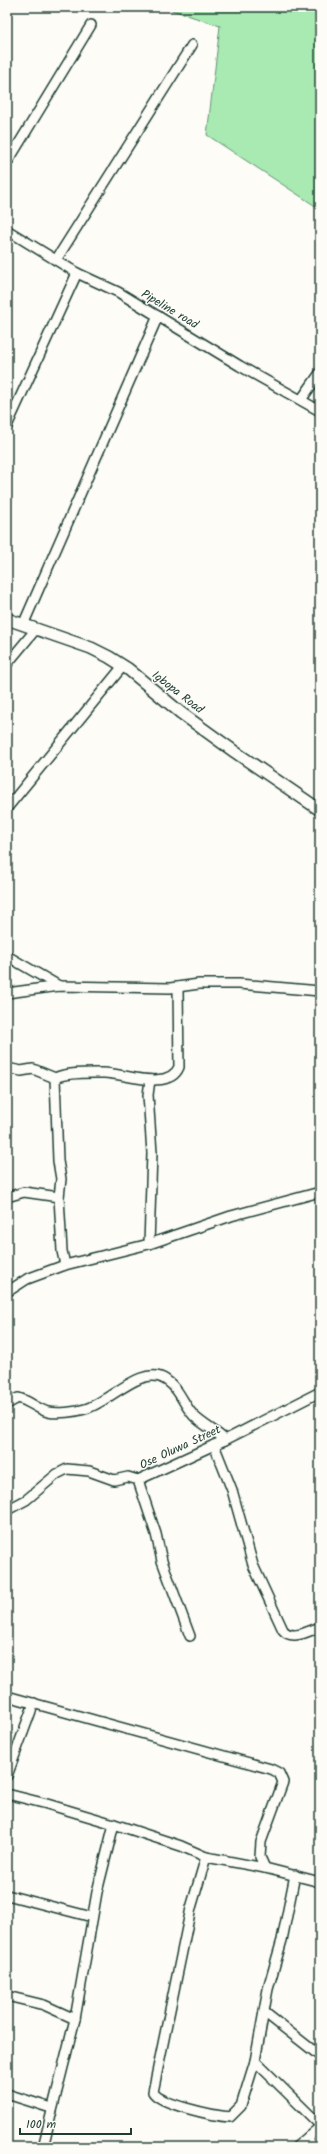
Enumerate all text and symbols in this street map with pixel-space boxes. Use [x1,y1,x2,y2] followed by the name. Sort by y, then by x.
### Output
[137,285,203,335] street label: Pipeline road
[148,666,209,719] street label: Igbopa Road
[136,1420,224,1475] street label: Ose Oluwa Street
[20,2110,131,2136] scale bar
[26,2115,57,2134] text: 100 m

